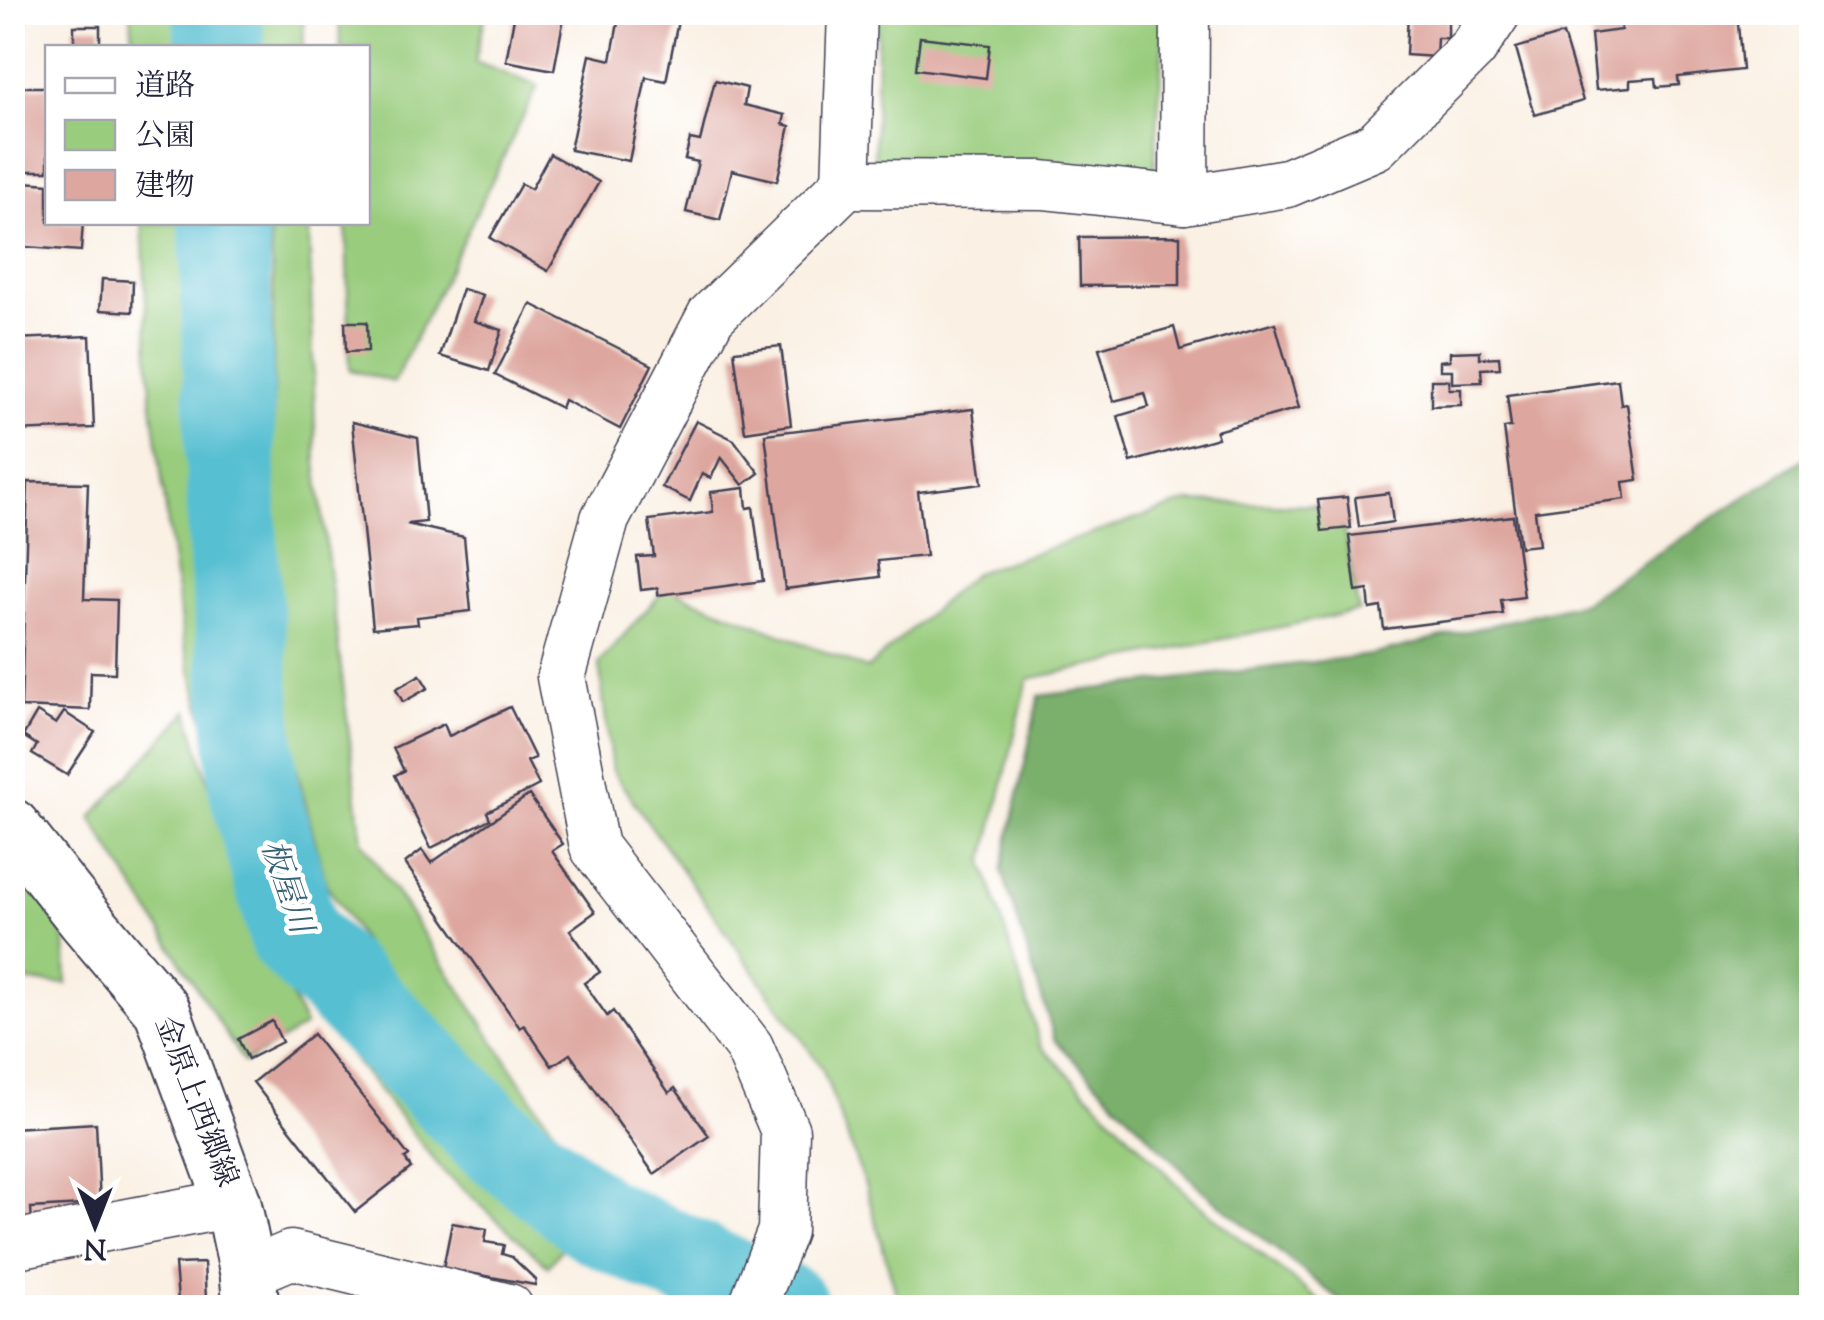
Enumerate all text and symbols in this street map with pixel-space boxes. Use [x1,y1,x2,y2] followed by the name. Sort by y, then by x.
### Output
[45,45,370,225] legend
[135,66,195,109] text: 道路
[135,116,195,159] text: 公園
[135,166,195,209] text: 建物
[248,834,323,943] water label: 板屋川
[143,1010,247,1194] street label: 金原上西郷線
[45,1175,145,1275] north arrow
[84,1227,106,1267] text: N

